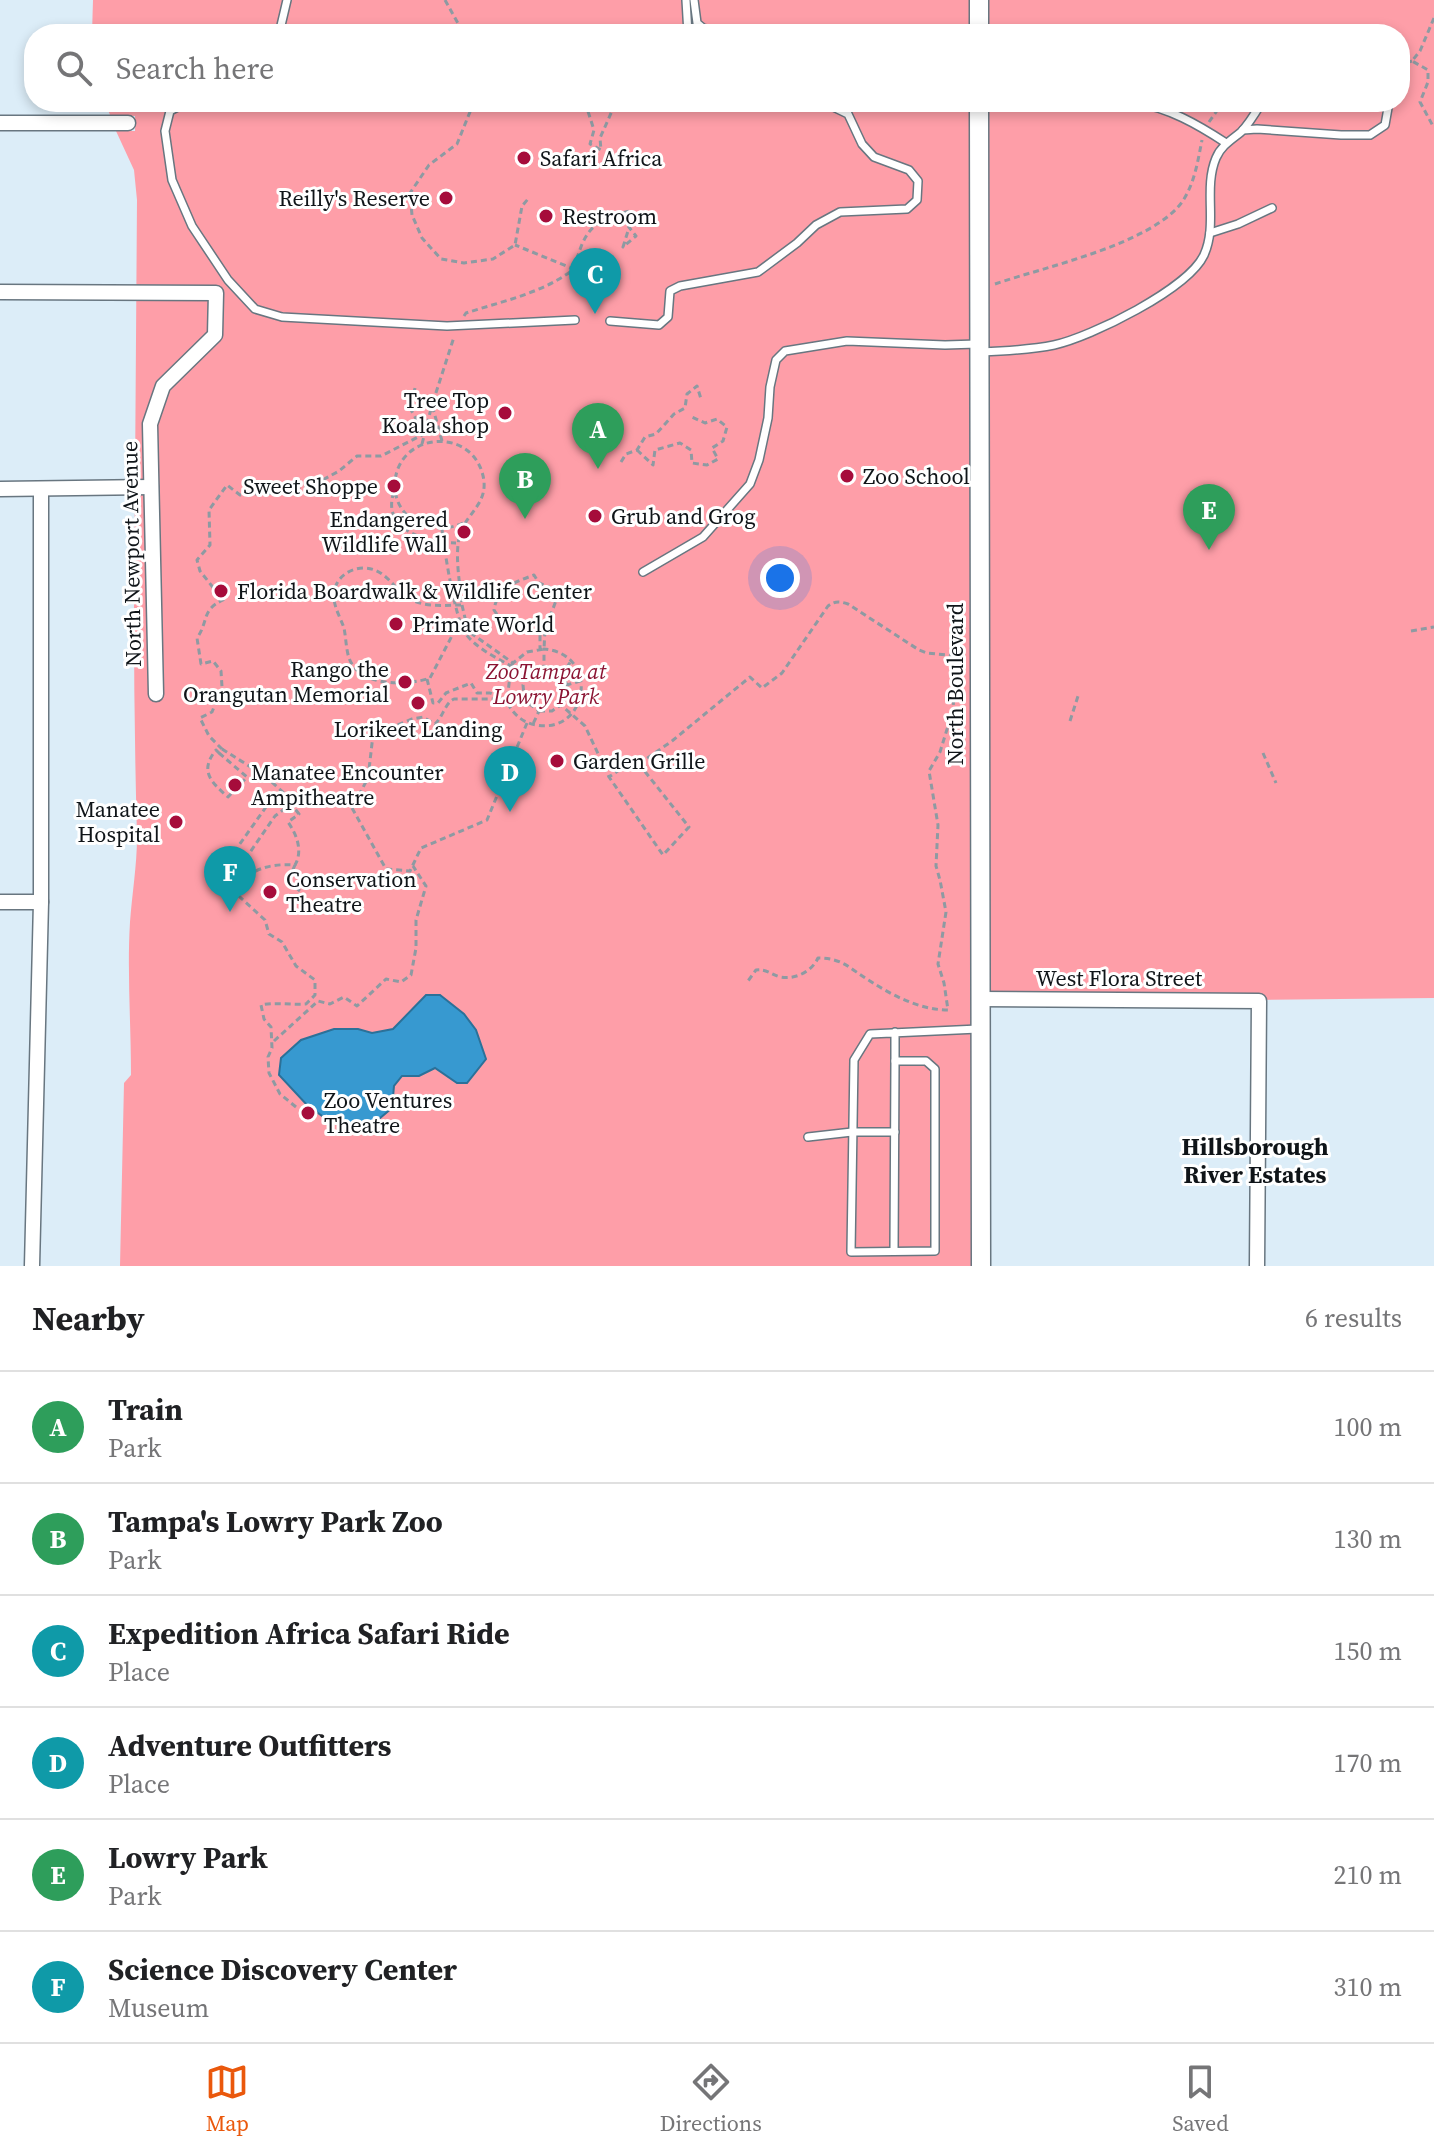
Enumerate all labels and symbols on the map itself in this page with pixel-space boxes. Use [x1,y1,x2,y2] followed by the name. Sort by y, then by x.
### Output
[540,143,663,173] place label: Safari Africa
[515,149,533,167] marker: Safari Africa
[278,183,430,213] place label: Reilly's Reserve
[437,189,455,207] marker: Reilly's Reserve
[562,201,657,231] place label: Restroom
[537,207,555,225] marker: Restroom
[569,248,621,314] pin: C
[382,385,489,440] place label: Tree Top Koala shop
[572,403,624,469] pin: A
[496,404,514,422] marker: Tree Top Koala shop
[114,441,148,667] street label: North Newport Avenue
[499,453,551,519] pin: B
[863,461,970,491] place label: Zoo School
[838,467,856,485] marker: Zoo School
[243,471,378,501] place label: Sweet Shoppe
[385,477,403,495] marker: Sweet Shoppe
[1183,484,1235,550] pin: E
[611,501,756,531] place label: Grub and Grog
[322,504,449,559] place label: Endangered Wildlife Wall
[586,507,604,525] marker: Grub and Grog
[455,523,473,541] marker: Endangered Wildlife Wall
[760,558,800,598] your location
[237,576,593,606] place label: Florida Boardwalk & Wildlife Center
[212,582,230,600] marker: Florida Boardwalk & Wildlife Center
[940,602,970,765] street label: North Boulevard
[412,609,555,639] place label: Primate World
[387,615,405,633] marker: Primate World
[183,654,389,709] place label: Rango the Orangutan Memorial
[485,656,607,711] park label: ZooTampa at Lowry Park
[396,673,414,691] marker: Rango the Orangutan Memorial
[409,694,427,712] marker: Lorikeet Landing
[334,714,502,744] place label: Lorikeet Landing
[484,746,536,812] pin: D
[573,746,706,776] place label: Garden Grille
[548,752,566,770] marker: Garden Grille
[251,757,444,812] place label: Manatee Encounter Ampitheatre
[226,776,244,794] marker: Manatee Encounter Ampitheatre
[75,794,160,849] place label: Manatee Hospital
[167,813,185,831] marker: Manatee Hospital
[204,846,256,912] pin: F
[286,864,417,919] place label: Conservation Theatre
[261,883,279,901] marker: Conservation Theatre
[1036,963,1203,993] street label: West Flora Street
[324,1085,452,1140] place label: Zoo Ventures Theatre
[299,1104,317,1122] marker: Zoo Ventures Theatre
[1181,1130,1329,1191] district label: Hillsborough River Estates

